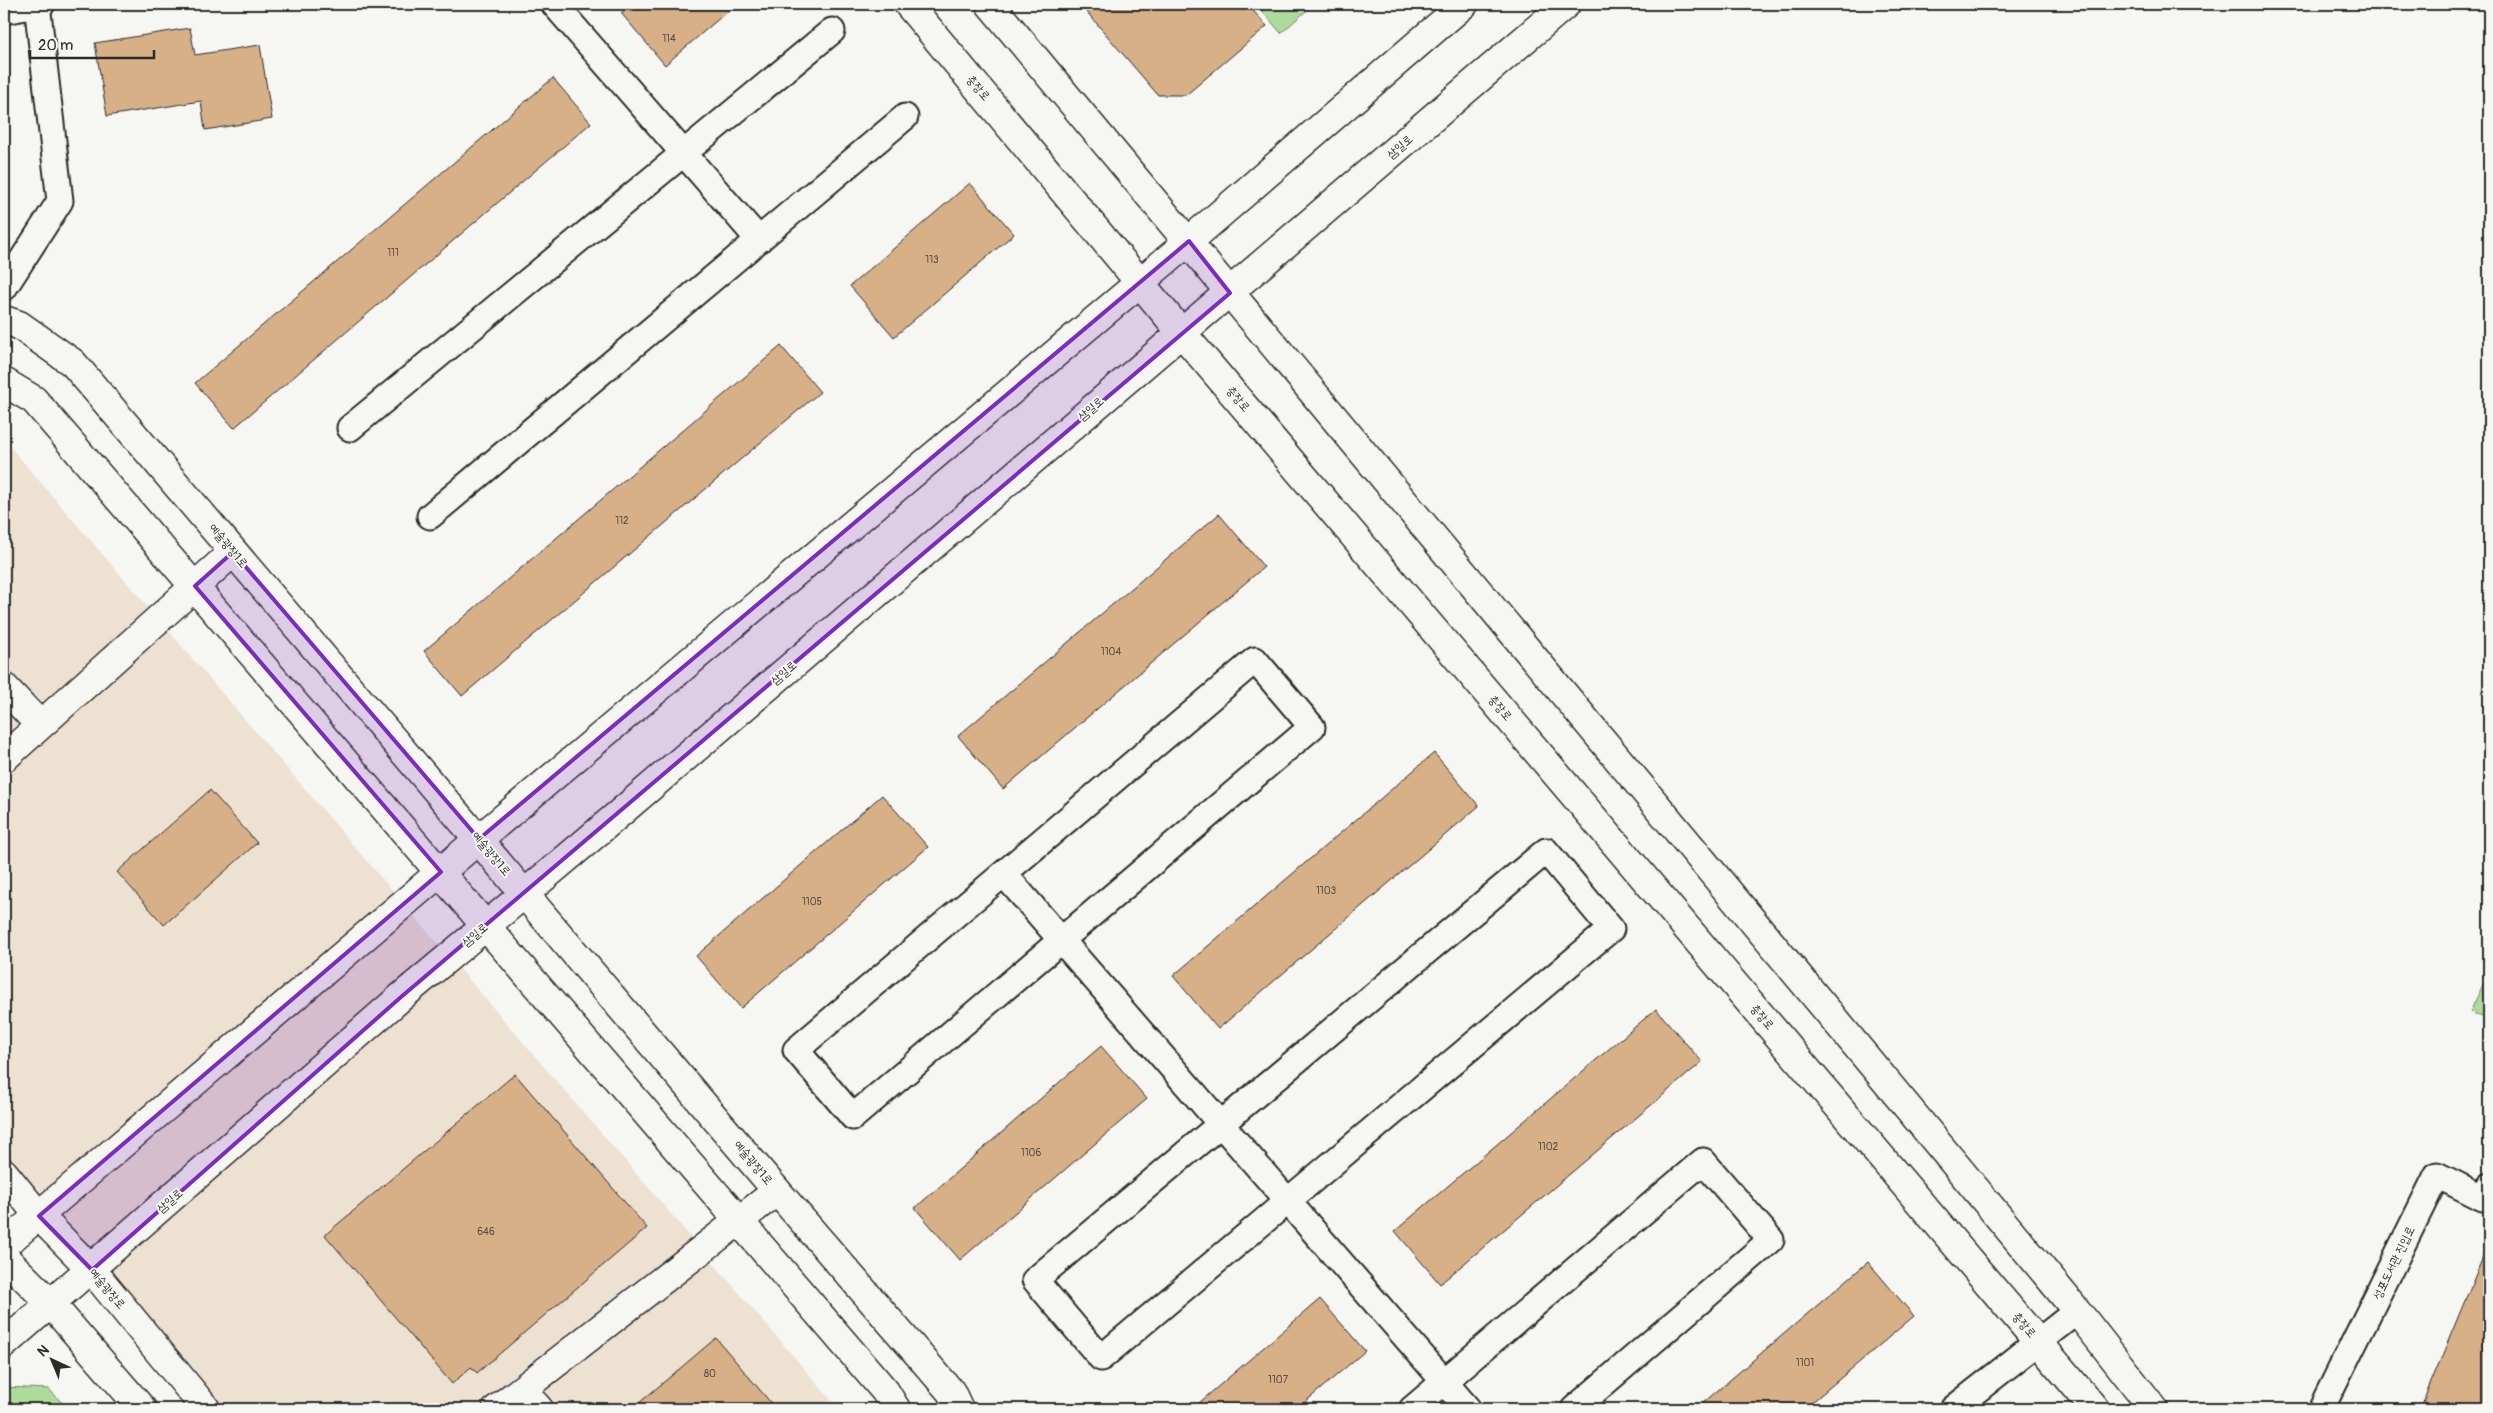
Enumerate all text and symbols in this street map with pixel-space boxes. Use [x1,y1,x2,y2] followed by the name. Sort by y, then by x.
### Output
[30,28,154,60] scale bar
[662,33,676,45] house number: 114
[38,36,73,55] text: 20 m
[963,72,993,104] street label: 충장로
[1384,132,1416,162] street label: 삼일로
[387,247,399,259] house number: 111
[925,254,939,266] house number: 113
[1223,383,1253,415] street label: 충장로
[1075,394,1107,424] street label: 삼일로
[615,515,629,527] house number: 112
[205,521,251,571] street label: 예술광장1로
[1101,646,1121,658] house number: 1104
[768,658,800,688] street label: 삼일로
[1485,692,1515,724] street label: 충장로
[468,829,514,879] street label: 예술광장1로
[1316,885,1337,897] house number: 1103
[802,896,822,908] house number: 1105
[459,920,491,950] street label: 삼일로
[1747,1001,1777,1033] street label: 충장로
[730,1138,776,1188] street label: 예술광장1로
[1538,1141,1559,1153] house number: 1102
[1021,1147,1041,1159] house number: 1106
[154,1186,186,1216] street label: 삼일로
[2370,1224,2418,1302] street label: 성포도서관 진입로
[477,1226,495,1238] house number: 646
[86,1266,128,1312] street label: 예술광장로
[2009,1309,2039,1341] street label: 충장로
[28,1336,78,1386] north arrow
[34,1342,53,1360] text: N
[1796,1357,1814,1369] house number: 1101
[704,1368,716,1380] house number: 80
[1268,1374,1289,1386] house number: 1107

